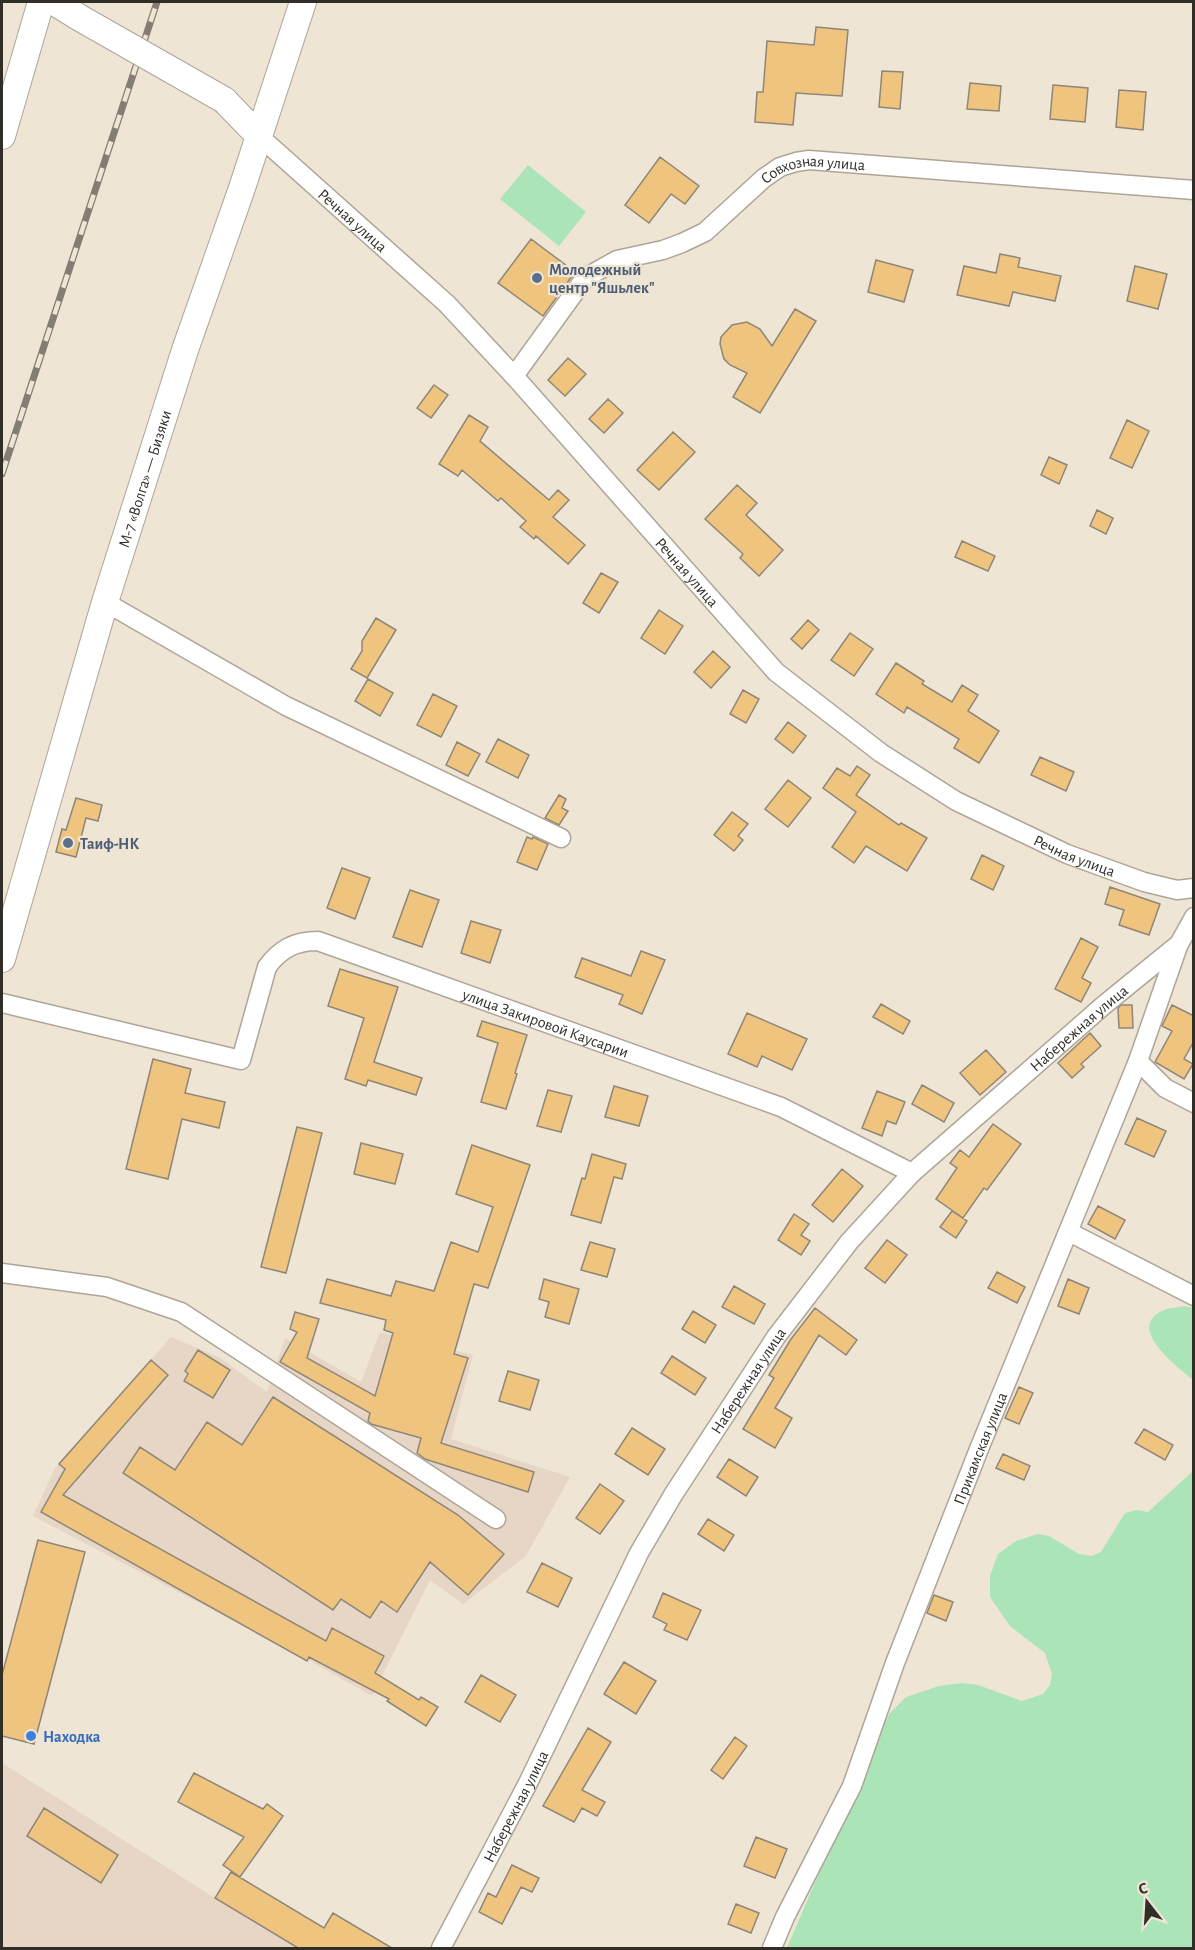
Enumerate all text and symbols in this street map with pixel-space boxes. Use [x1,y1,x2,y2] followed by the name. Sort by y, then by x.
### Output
[758,153,866,187] street label: Совхозная улица
[315,186,390,255] street label: Речная улица
[549,262,655,296] place label: Молодежный центр "Яшьлек"
[530,271,544,285] marker: Молодежный центр "Яшьлек"
[116,408,174,550] street label: М-7 «Волга» — Бизяки
[652,535,721,610] street label: Речная улица
[1031,832,1117,880] street label: Речная улица
[61,836,75,850] marker: Таиф-НК
[80,836,139,852] place label: Таиф-НК
[1027,982,1131,1075] street label: Набережная улица
[459,986,630,1061] street label: улица Закировой Каусарии
[708,1325,789,1437] street label: Набережная улица
[951,1390,1010,1507] street label: Прикамская улица
[24,1729,38,1743] marker: Находка
[43,1729,101,1745] place label: Находка
[481,1748,551,1865] street label: Набережная улица
[1117,1872,1177,1932] north arrow
[1136,1880,1150,1898] text: С

